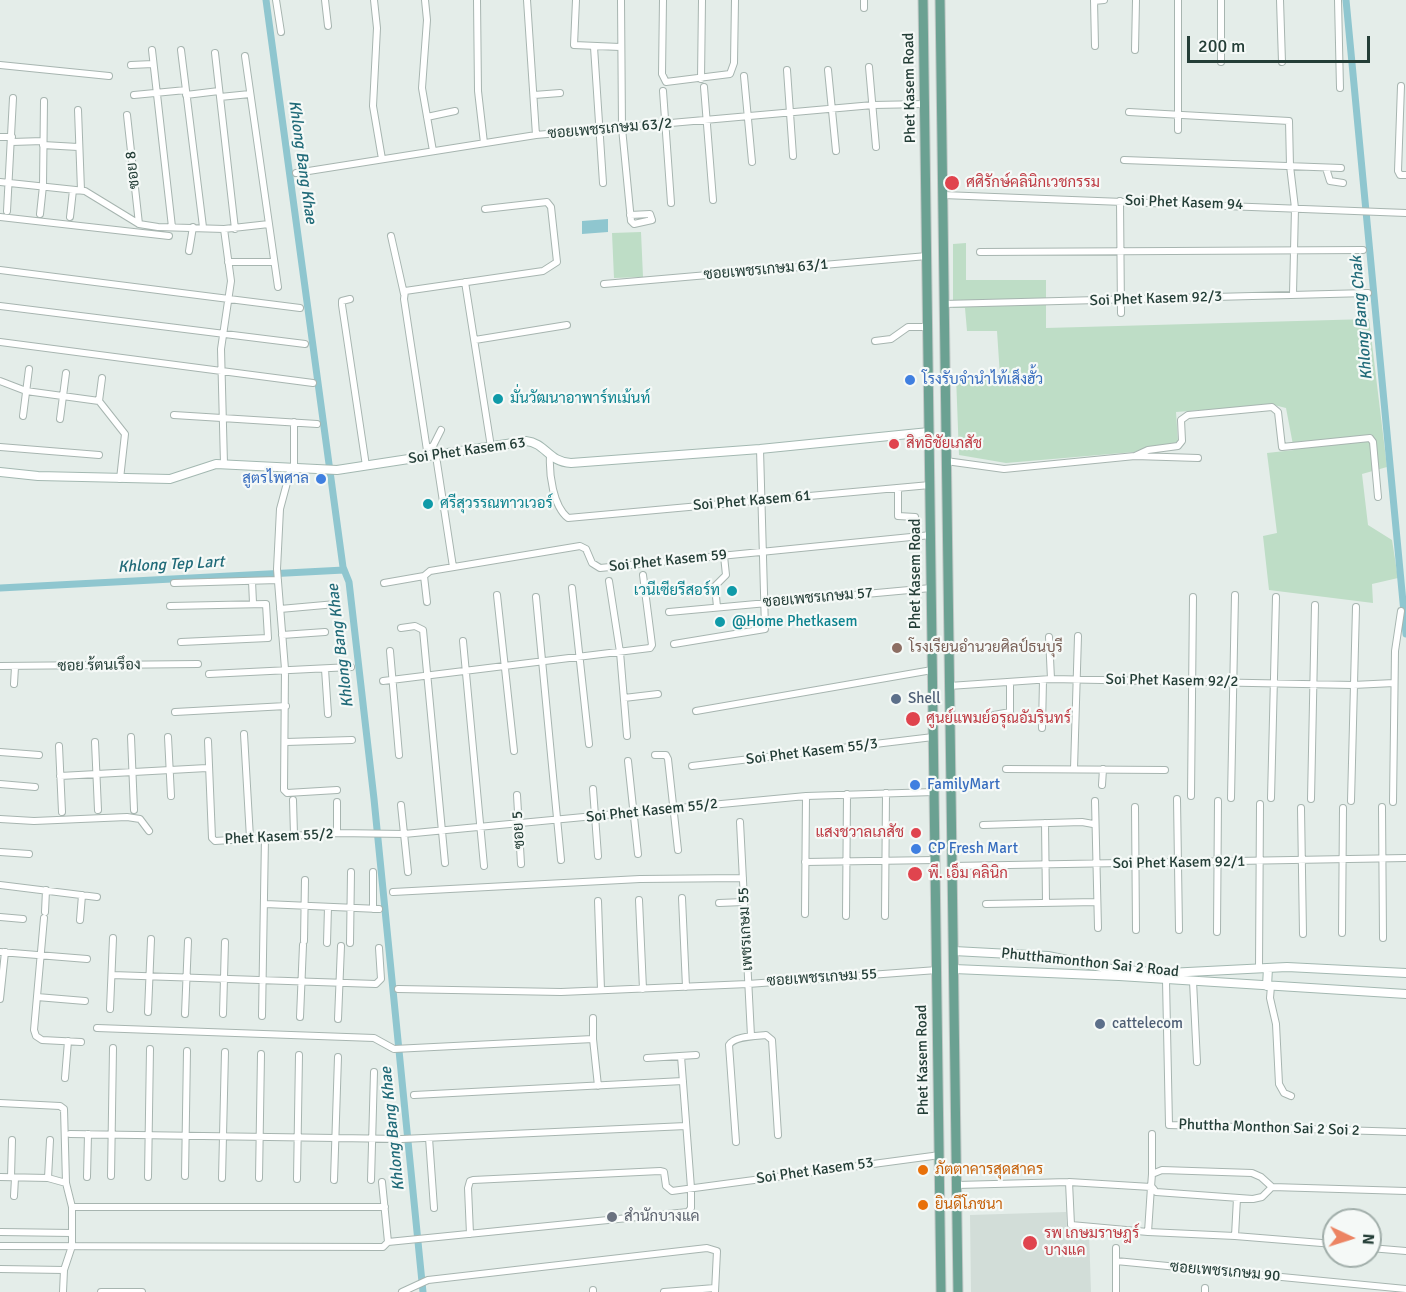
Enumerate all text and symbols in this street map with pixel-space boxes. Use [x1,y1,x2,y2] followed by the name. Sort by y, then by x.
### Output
[1190,24,1373,62] scale bar
[900,32,920,144] street label: Phet Kasem Road
[1198,35,1245,57] text: 200 m
[284,99,320,225] water label: Khlong Bang Khae
[547,115,673,143] street label: ซอยเพชรเกษม 63/2
[122,150,144,190] street label: ซอย 8
[943,174,961,192] marker: ศศิรักษ์คลินิกเวชกรรม
[966,174,1100,192] place label: ศศิรักษ์คลินิกเวชกรรม
[1125,192,1243,214] street label: Soi Phet Kasem 94
[1347,255,1377,381] water label: Khlong Bang Chak
[703,256,829,284] street label: ซอยเพชรเกษม 63/1
[1089,288,1223,310] street label: Soi Phet Kasem 92/3
[922,371,1043,389] place label: โรงรับจำนำไท้เส็งฮั้ว
[903,373,917,387] marker: โรงรับจำนำไท้เส็งฮั้ว
[510,390,650,408] place label: มั่นวัฒนาอาพาร์ทเม้นท์
[491,392,505,406] marker: มั่นวัฒนาอาพาร์ทเม้นท์
[407,434,527,468] street label: Soi Phet Kasem 63
[906,435,982,453] place label: สิทธิชัยเภสัช
[887,437,901,451] marker: สิทธิชัยเภสัช
[242,470,309,488] place label: สูตรไพศาล
[314,472,328,486] marker: สูตรไพศาล
[692,487,812,515] street label: Soi Phet Kasem 61
[440,495,553,513] place label: ศรีสุวรรณทาวเวอร์
[421,497,435,511] marker: ศรีสุวรรณทาวเวอร์
[907,519,925,629] street label: Phet Kasem Road
[608,546,728,576] street label: Soi Phet Kasem 59
[117,553,225,577] water label: Khlong Tep Lart
[634,582,720,600] place label: เวนีเซียรีสอร์ท
[324,583,358,709] water label: Khlong Bang Khae
[725,584,739,598] marker: เวนีเซียรีสอร์ท
[762,584,874,612] street label: ซอยเพชรเกษม 57
[732,613,858,631] place label: @Home Phetkasem
[713,615,727,629] marker: @Home Phetkasem
[909,639,1063,657] place label: โรงเรียนอำนวยศิลป์ธนบุรี
[890,641,904,655] marker: โรงเรียนอำนวยศิลป์ธนบุรี
[57,656,141,676] street label: ซอย ร้ตนเรึอง
[1105,671,1239,691] street label: Soi Phet Kasem 92/2
[908,690,941,708] place label: Shell
[889,692,903,706] marker: Shell
[904,710,922,728] marker: ศูนย์แพมย์อรุณอัมรินทร์
[926,710,1071,728] place label: ศูนย์แพมย์อรุณอัมรินทร์
[745,735,879,769] street label: Soi Phet Kasem 55/3
[927,776,1000,794] place label: FamilyMart
[908,778,922,792] marker: FamilyMart
[585,795,719,827] street label: Soi Phet Kasem 55/2
[509,810,529,850] street label: ซอย 5
[815,824,904,842] place label: แสงชวาลเภสัช
[224,825,334,849] street label: Phet Kasem 55/2
[909,826,923,840] marker: แสงชวาลเภสัช
[928,840,1018,858] place label: CP Fresh Mart
[909,842,923,856] marker: CP Fresh Mart
[1112,853,1246,873] street label: Soi Phet Kasem 92/1
[906,865,924,883] marker: พี. เอ็ม คลินิก
[928,865,1008,883] place label: พี. เอ็ม คลินิก
[735,887,757,971] street label: เพชรเกษม 55
[1000,945,1180,981] street label: Phutthamonthon Sai 2 Road
[766,965,878,991] street label: ซอยเพชรเกษม 55
[913,1004,933,1116] street label: Phet Kasem Road
[1112,1015,1183,1033] place label: cattelecom
[1093,1017,1107,1031] marker: cattelecom
[377,1066,409,1192] water label: Khlong Bang Khae
[1178,1116,1360,1140] street label: Phuttha Monthon Sai 2 Soi 2
[755,1154,875,1188] street label: Soi Phet Kasem 53
[935,1161,1043,1179] place label: ภัตตาคารสุดสาคร
[916,1163,930,1177] marker: ภัตตาคารสุดสาคร
[935,1196,1003,1214] place label: ยินดีโภชนา
[916,1198,930,1212] marker: ยินดีโภชนา
[624,1208,700,1226] place label: สำนักบางแค
[1322,1208,1382,1268] north arrow
[605,1210,619,1224] marker: สำนักบางแค
[1044,1225,1139,1260] place label: รพ เกษมราษฎร์ บางแค
[1358,1233,1378,1245] text: N
[1021,1234,1039,1252] marker: รพ เกษมราษฎร์ บางแค
[1169,1258,1281,1286] street label: ซอยเพชรเกษม 90

